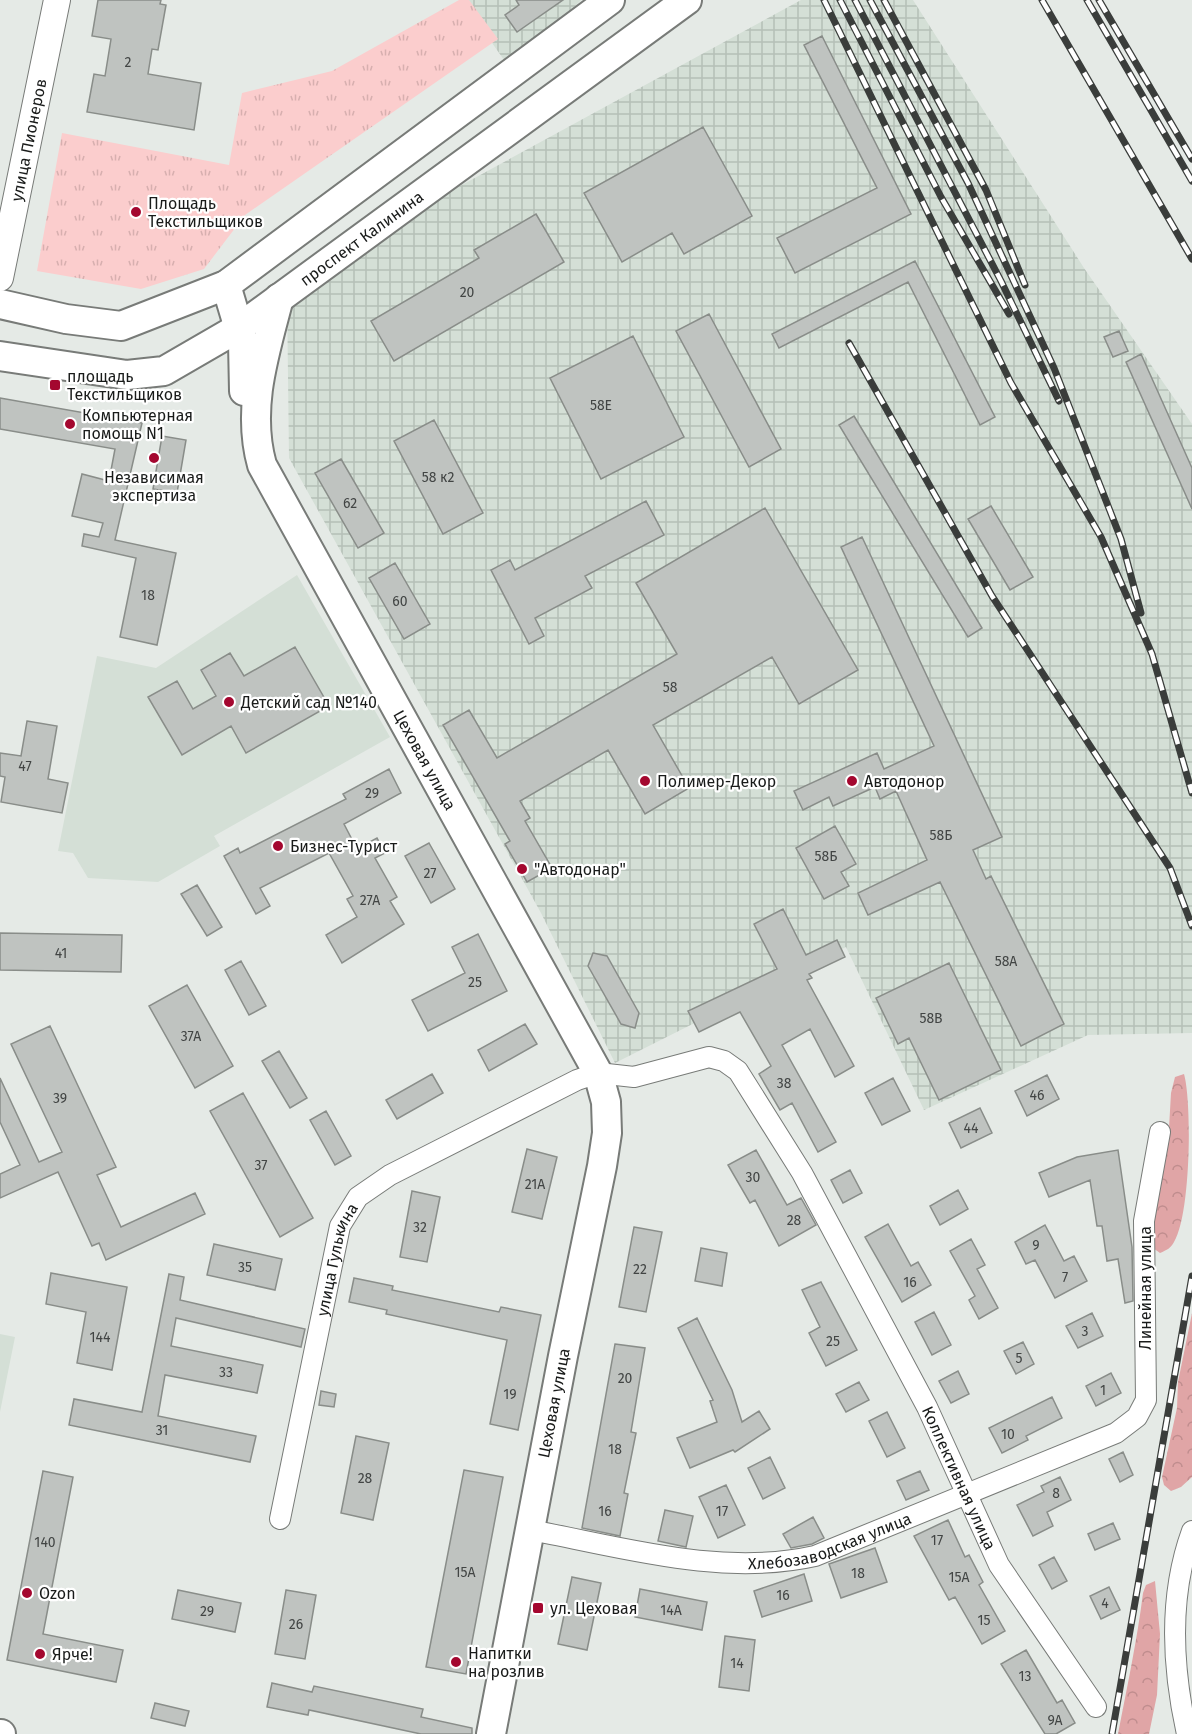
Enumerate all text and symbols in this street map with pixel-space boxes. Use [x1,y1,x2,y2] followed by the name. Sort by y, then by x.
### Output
[125,54,132,71] house number: 2
[6,77,50,203] street label: улица Пионеров
[296,187,427,290] street label: проспект Калинина
[148,194,263,231] place label: Площадь Текстильщиков
[129,205,143,219] marker: Площадь Текстильщиков
[460,284,475,301] house number: 20
[67,367,182,404] place label: площадь Текстильщиков
[48,378,62,392] marker: площадь Текстильщиков
[590,397,612,414] house number: 58Е
[82,406,193,443] place label: Компьютерная помощь N1
[63,417,77,431] marker: Компьютерная помощь N1
[147,451,161,465] marker: Независимая экспертиза
[104,468,204,505] place label: Независимая экспертиза
[422,469,454,486] house number: 58 к2
[343,495,357,512] house number: 62
[141,587,155,604] house number: 18
[392,593,408,610] house number: 60
[663,679,678,696] house number: 58
[240,693,377,712] place label: Детский сад №140
[222,695,236,709] marker: Детский сад №140
[390,707,460,813] street label: Цеховая улица
[18,758,32,775] house number: 47
[657,772,776,791] place label: Полимер-Декор
[864,772,944,791] place label: Автодонор
[638,774,652,788] marker: Полимер-Декор
[845,774,859,788] marker: Автодонор
[365,785,379,802] house number: 29
[930,827,952,844] house number: 58Б
[290,837,398,856] place label: Бизнес-Турист
[271,839,285,853] marker: Бизнес-Турист
[815,848,837,865] house number: 58Б
[534,860,626,879] place label: "Автодонар"
[515,862,529,876] marker: "Автодонар"
[423,865,437,882] house number: 27
[360,892,380,909] house number: 27А
[55,945,67,962] house number: 41
[995,953,1017,970] house number: 58А
[468,974,482,991] house number: 25
[919,1010,943,1027] house number: 58В
[181,1028,201,1045] house number: 37А
[777,1075,792,1092] house number: 38
[1030,1087,1044,1104] house number: 46
[53,1090,67,1107] house number: 39
[964,1120,979,1137] house number: 44
[254,1157,268,1174] house number: 37
[746,1169,761,1186] house number: 30
[525,1176,545,1193] house number: 21А
[312,1199,361,1318] street label: улица Гулькина
[787,1212,802,1229] house number: 28
[413,1219,427,1236] house number: 32
[1136,1226,1155,1350] street label: Линейная улица
[1032,1237,1040,1254] house number: 9
[238,1259,252,1276] house number: 35
[633,1261,647,1278] house number: 22
[1062,1269,1068,1286] house number: 7
[903,1274,917,1291] house number: 16
[1082,1323,1089,1340] house number: 3
[90,1329,111,1346] house number: 144
[826,1333,840,1350] house number: 25
[534,1347,574,1459] street label: Цеховая улица
[1015,1350,1023,1367] house number: 5
[219,1364,233,1381] house number: 33
[618,1370,633,1387] house number: 20
[1100,1382,1106,1399] house number: 1
[503,1386,517,1403] house number: 19
[918,1403,1000,1553] street label: Коллективная улица
[156,1422,168,1439] house number: 31
[1001,1426,1015,1443] house number: 10
[608,1441,622,1458] house number: 18
[358,1470,373,1487] house number: 28
[1052,1485,1060,1502] house number: 8
[598,1503,612,1520] house number: 16
[716,1503,728,1520] house number: 17
[748,1508,914,1573] street label: Хлебозаводская улица
[931,1532,943,1549] house number: 17
[34,1534,56,1551] house number: 140
[454,1564,476,1581] house number: 15А
[851,1565,865,1582] house number: 18
[948,1569,970,1586] house number: 15А
[39,1584,76,1603] place label: Ozon
[20,1586,34,1600] marker: Ozon
[776,1587,790,1604] house number: 16
[1101,1595,1109,1612] house number: 4
[550,1599,638,1618] place label: ул. Цеховая
[531,1601,545,1615] marker: ул. Цеховая
[660,1602,682,1619] house number: 14А
[200,1603,214,1620] house number: 29
[977,1612,991,1629] house number: 15
[289,1616,303,1633] house number: 26
[468,1644,545,1681] place label: Напитки на розлив
[52,1645,93,1664] place label: Ярче!
[33,1647,47,1661] marker: Ярче!
[449,1655,463,1669] marker: Напитки на розлив
[730,1655,744,1672] house number: 14
[1018,1668,1032,1685] house number: 13
[1047,1712,1063,1729] house number: 9А

